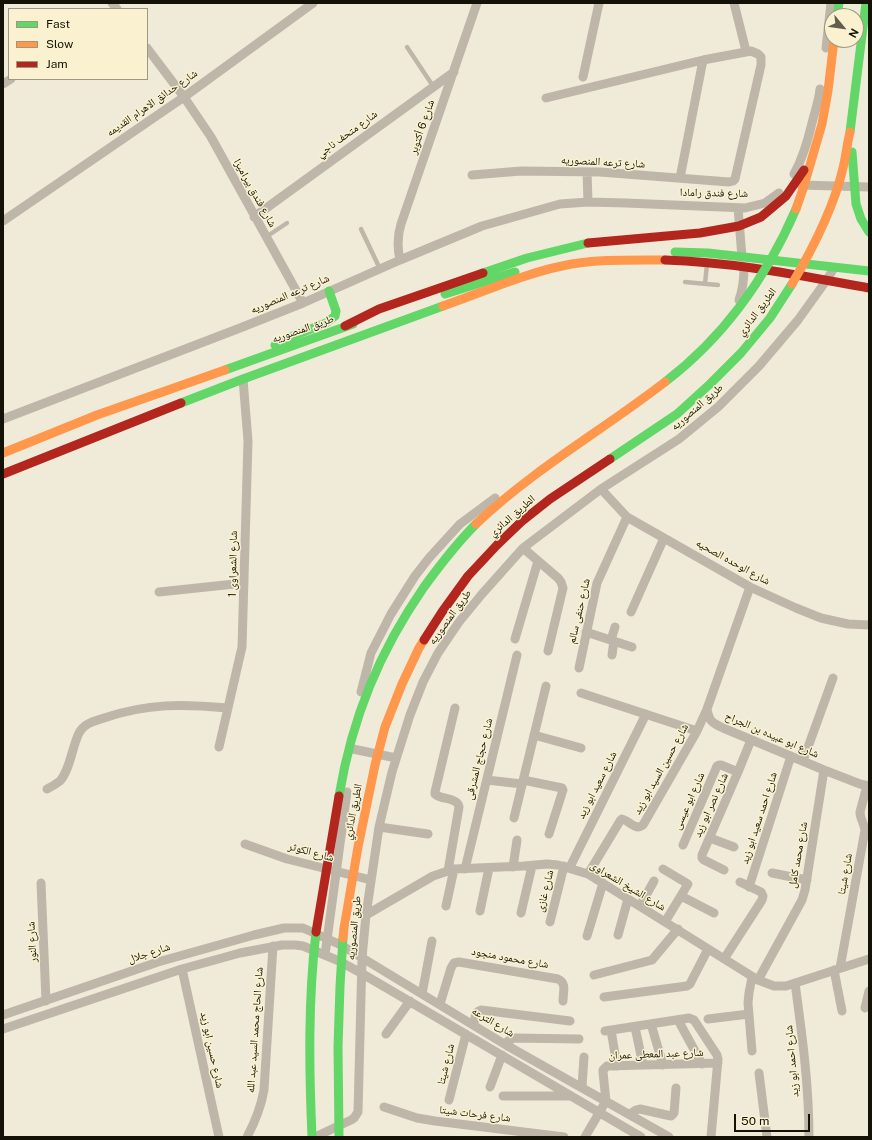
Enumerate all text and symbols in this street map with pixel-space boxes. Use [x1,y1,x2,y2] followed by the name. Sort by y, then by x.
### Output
[8,8,148,80] legend
[824,8,864,48] north arrow
[46,17,70,31] text: Fast
[846,27,861,40] text: N
[46,37,73,51] text: Slow
[46,57,68,71] text: Jam
[104,67,200,139] street label: شارع حدائق الاهرام القديمه
[407,98,437,156] street label: شارع 6 أكتوبر
[314,108,380,160] street label: شارع متحف ناجي
[561,153,645,171] street label: شارع ترعه المنصوريه
[231,156,279,230] street label: شارع فندق بيراميزا
[680,186,748,200] street label: شارع فندق رامادا
[249,271,331,317] street label: شارع ترعه المنصوريه
[735,285,779,339] street label: الطريق الدائري
[270,312,336,346] street label: طريق المنصوريه
[668,381,726,433] street label: طريق المنصوريه
[486,492,538,540] street label: الطريق الدائري
[226,531,240,597] street label: شارع الشعراوى 1
[694,536,772,588] street label: شارع الوحده الصحيه
[565,577,593,645] street label: شارع حنفى سالم
[426,587,474,647] street label: طريق المنصوريه
[723,709,821,761] street label: شارع ابو عبيده بن الجراح
[462,717,496,801] street label: شارع حجاج المشرقى
[631,721,691,817] street label: شارع حسين السيد ابو زيد
[574,749,620,821] street label: شارع سعيد ابو زيد
[670,770,708,832] street label: شارع ابو عيسى
[738,770,780,866] street label: شارع احمد سعيد ابو زيد
[691,771,731,839] street label: شارع نصر ابو زيد
[341,783,365,841] street label: الطريق الدائري
[786,821,810,889] street label: شارع محمد كامل
[287,840,335,864] street label: شارع الكوثر
[835,852,855,896] street label: شارع شيتا
[588,858,668,914] street label: شارع الشيخ الشعراوى
[533,869,557,913] street label: شارع غازى
[344,895,364,961] street label: طريق المنصوريه
[24,921,40,963] street label: شارع النور
[126,940,172,966] street label: شارع جلال
[470,945,550,971] street label: شارع محمود منجود
[244,966,266,1094] street label: شارع الحاج محمد السيد عبد الله
[469,1004,517,1040] street label: شارع الترعه
[197,1011,227,1089] street label: شارع حسين ابو زيد
[782,1024,802,1098] street label: شارع احمد ابو زيد
[435,1042,457,1086] street label: شارع شيتا
[608,1046,704,1062] street label: شارع عبد المعطى عمران
[439,1103,511,1125] street label: شارع فرحات شيتا
[736,1106,812,1132] scale bar
[741,1114,769,1128] text: 50 m

